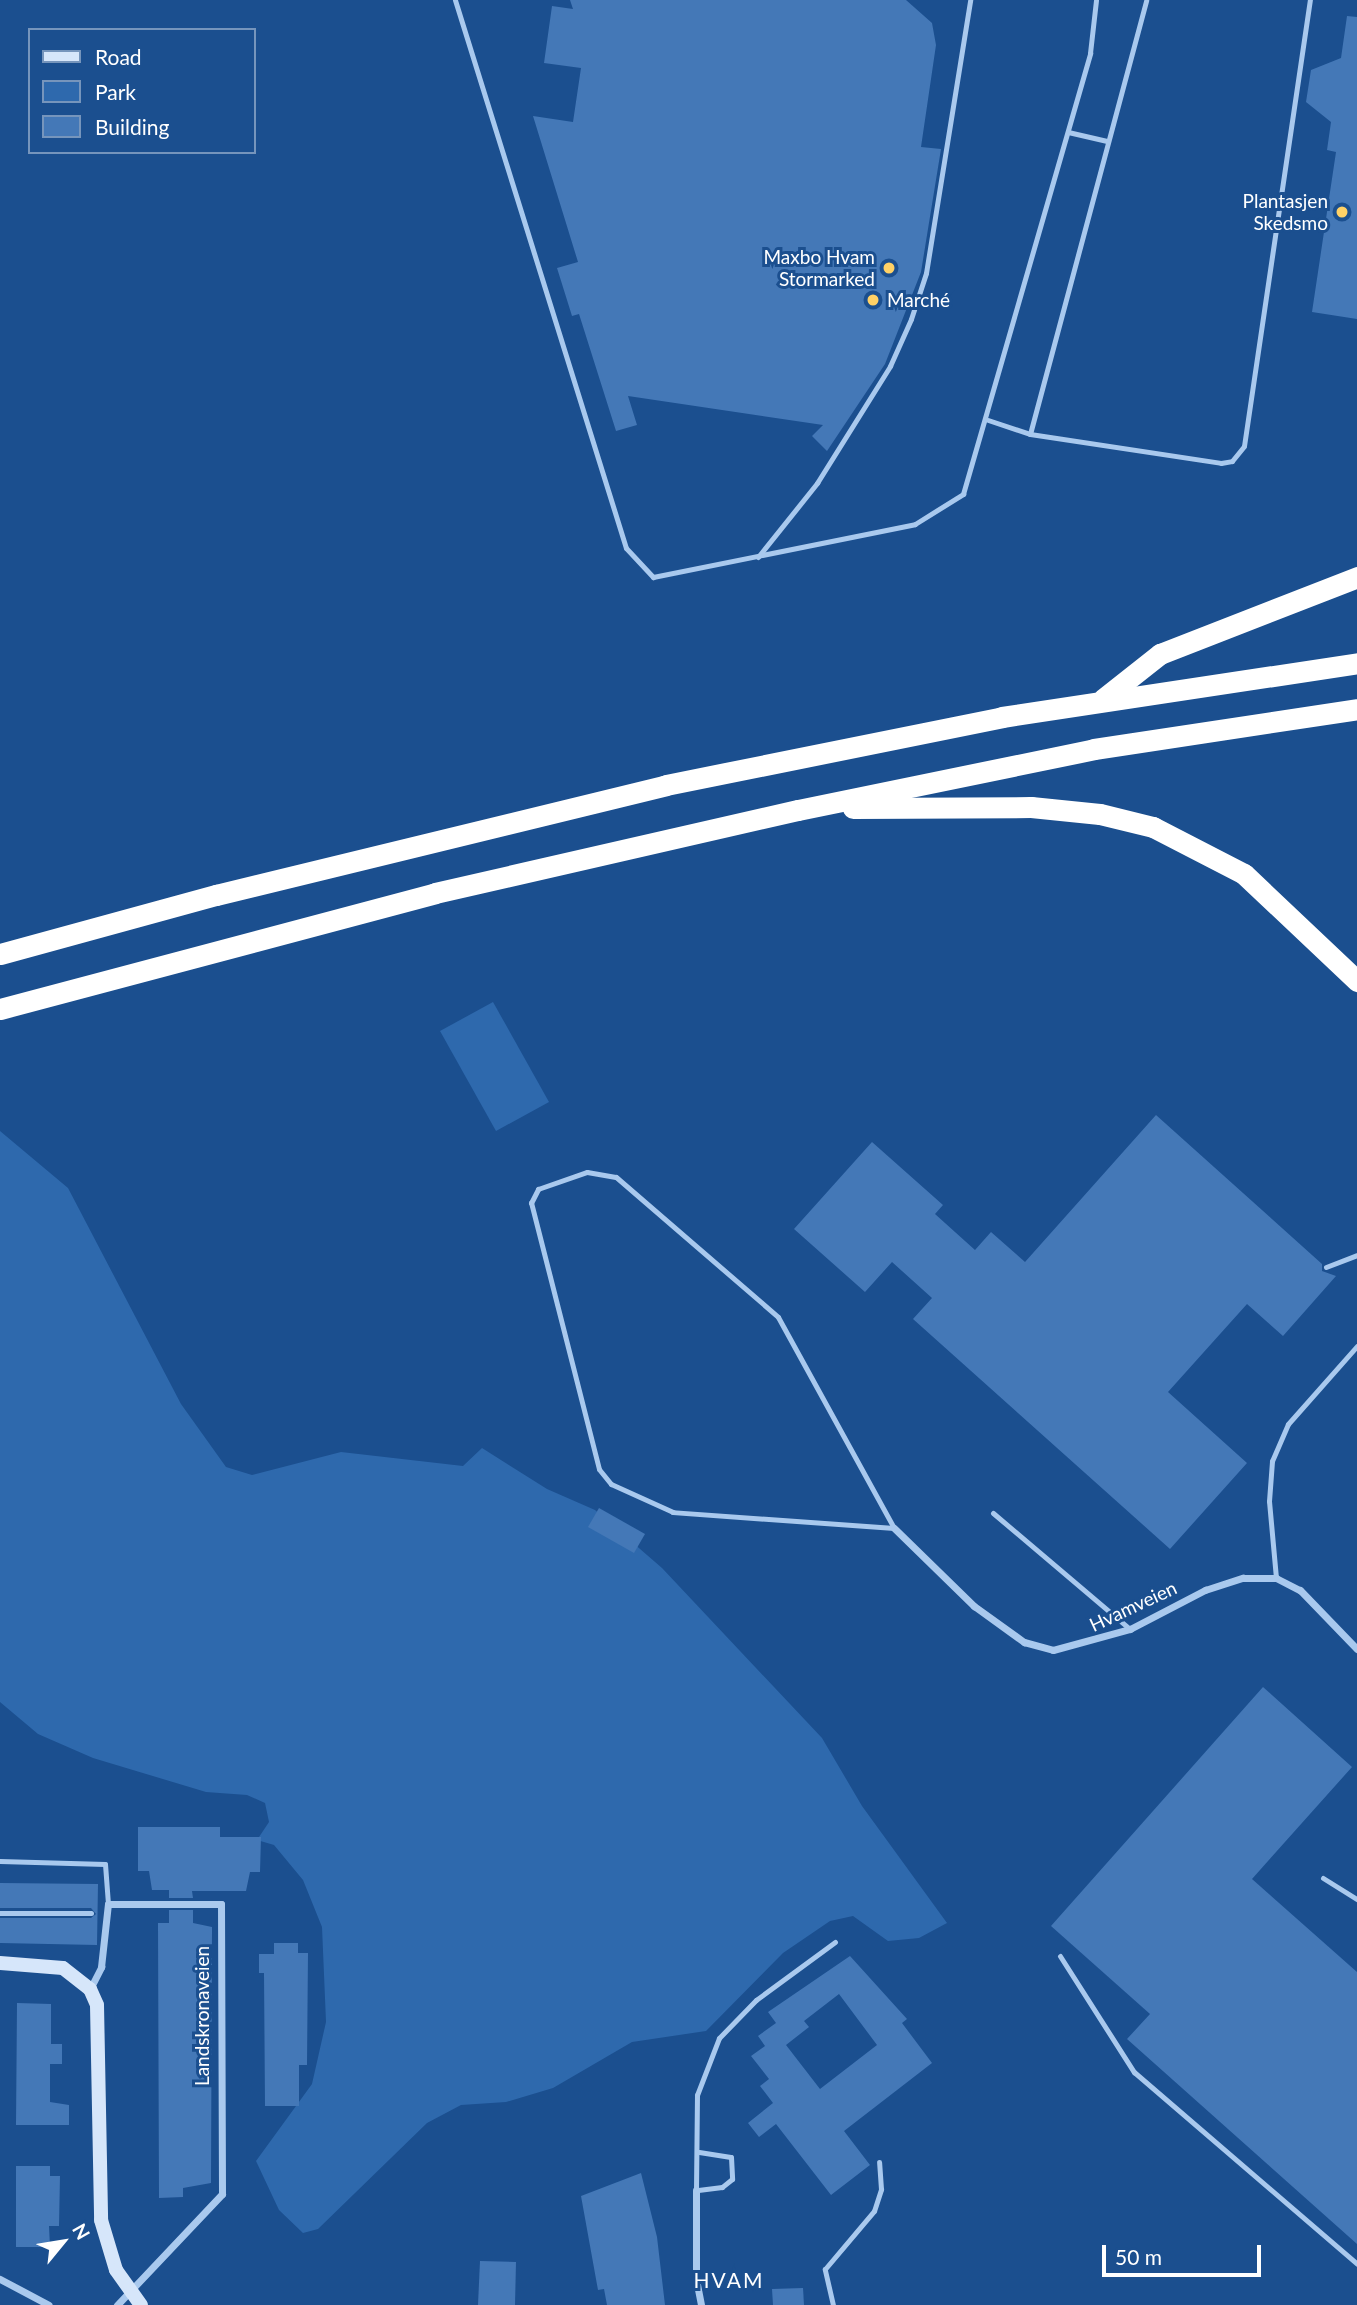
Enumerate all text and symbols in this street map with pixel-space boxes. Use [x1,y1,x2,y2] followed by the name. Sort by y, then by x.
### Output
[28,28,256,154] legend
[95,44,142,69] text: Road
[95,79,136,104] text: Park
[95,114,170,139] text: Building
[1243,190,1328,234] place label: Plantasjen Skedsmo
[1334,204,1350,220] marker: Plantasjen Skedsmo
[764,246,875,290] place label: Maxbo Hvam Stormarked
[881,260,897,276] marker: Maxbo Hvam Stormarked
[887,289,950,311] place label: Marché
[865,292,881,308] marker: Marché
[1086,1576,1180,1636] street label: Hvamveien
[191,1946,213,2086] street label: Landskronaveien
[28,2207,98,2277] north arrow
[68,2219,95,2243] text: N
[1105,2232,1264,2276] scale bar
[1115,2244,1162,2269] text: 50 m
[694,2267,764,2293] district label: HVAM

